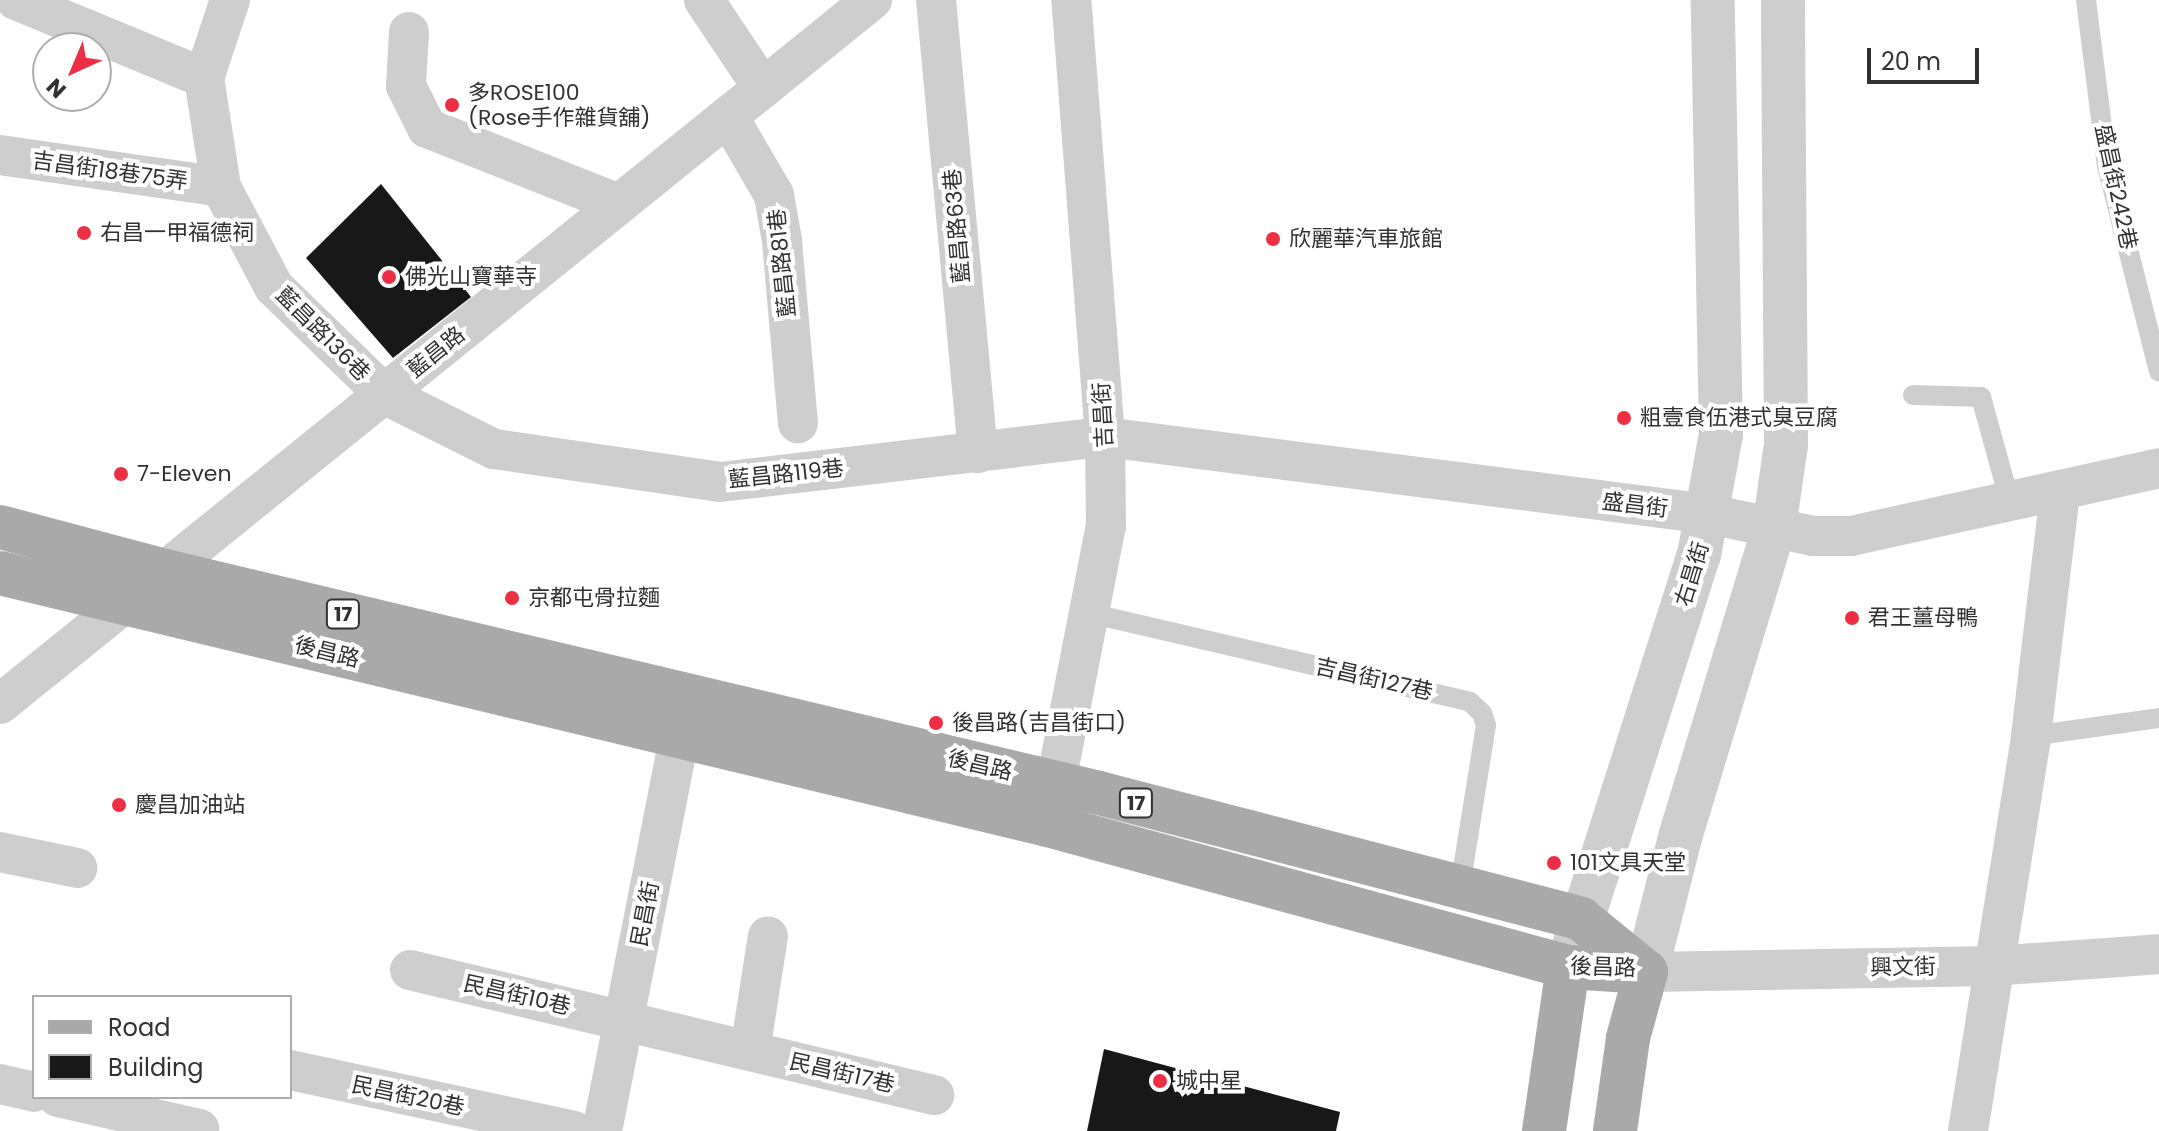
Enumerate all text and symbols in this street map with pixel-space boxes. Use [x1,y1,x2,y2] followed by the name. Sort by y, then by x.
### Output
[32,32,112,112] north arrow
[1871,32,1983,82] scale bar
[1881,45,1941,78] text: 20 m
[40,71,73,105] text: N
[468,79,651,130] place label: 多ROSE100 (Rose手作雜貨舖)
[443,96,461,114] marker: 多ROSE100 (Rose手作雜貨舖)
[2090,122,2142,252] street label: 盛昌街242巷
[31,147,189,195] street label: 吉昌街18巷75弄
[939,168,975,284] street label: 藍昌路63巷
[763,207,801,319] street label: 藍昌路81巷
[100,220,254,246] place label: 右昌一甲福德祠
[75,224,93,242] marker: 右昌一甲福德祠
[1289,226,1443,252] place label: 欣麗華汽車旅館
[1264,230,1282,248] marker: 欣麗華汽車旅館
[405,264,537,290] place label: 佛光山寶華寺
[380,268,398,286] marker: 佛光山寶華寺
[271,282,375,386] street label: 藍昌路136巷
[402,321,470,383] street label: 藍昌路
[1088,381,1118,449] street label: 吉昌街
[1640,405,1838,431] place label: 粗壹食伍港式臭豆腐
[1615,409,1633,427] marker: 粗壹食伍港式臭豆腐
[727,455,845,493] street label: 藍昌路119巷
[137,461,232,487] place label: 7-Eleven
[112,465,130,483] marker: 7-Eleven
[1601,488,1669,522] street label: 盛昌街
[1670,539,1714,609] street label: 右昌街
[528,585,660,611] place label: 京都屯骨拉麵
[503,589,521,607] marker: 京都屯骨拉麵
[325,598,361,630] road number: 17
[1868,605,1978,631] place label: 君王薑母鴨
[1843,609,1861,627] marker: 君王薑母鴨
[292,631,362,673] street label: 後昌路
[1313,653,1435,705] street label: 吉昌街127巷
[952,710,1126,736] place label: 後昌路(吉昌街口)
[927,714,945,732] marker: 後昌路(吉昌街口)
[945,745,1015,785] street label: 後昌路
[1118,787,1154,819] road number: 17
[135,792,245,818] place label: 慶昌加油站
[110,796,128,814] marker: 慶昌加油站
[1570,850,1686,876] place label: 101文具天堂
[1545,854,1563,872] marker: 101文具天堂
[626,879,664,949] street label: 民昌街
[1570,953,1636,981] street label: 後昌路
[1870,953,1936,981] street label: 興文街
[461,970,573,1020] street label: 民昌街10巷
[32,995,292,1099] legend
[108,1011,170,1044] text: Road
[787,1048,897,1098] street label: 民昌街17巷
[108,1051,204,1084] text: Building
[1176,1068,1242,1094] place label: 城中星
[349,1071,467,1121] street label: 民昌街20巷
[1151,1072,1169,1090] marker: 城中星

